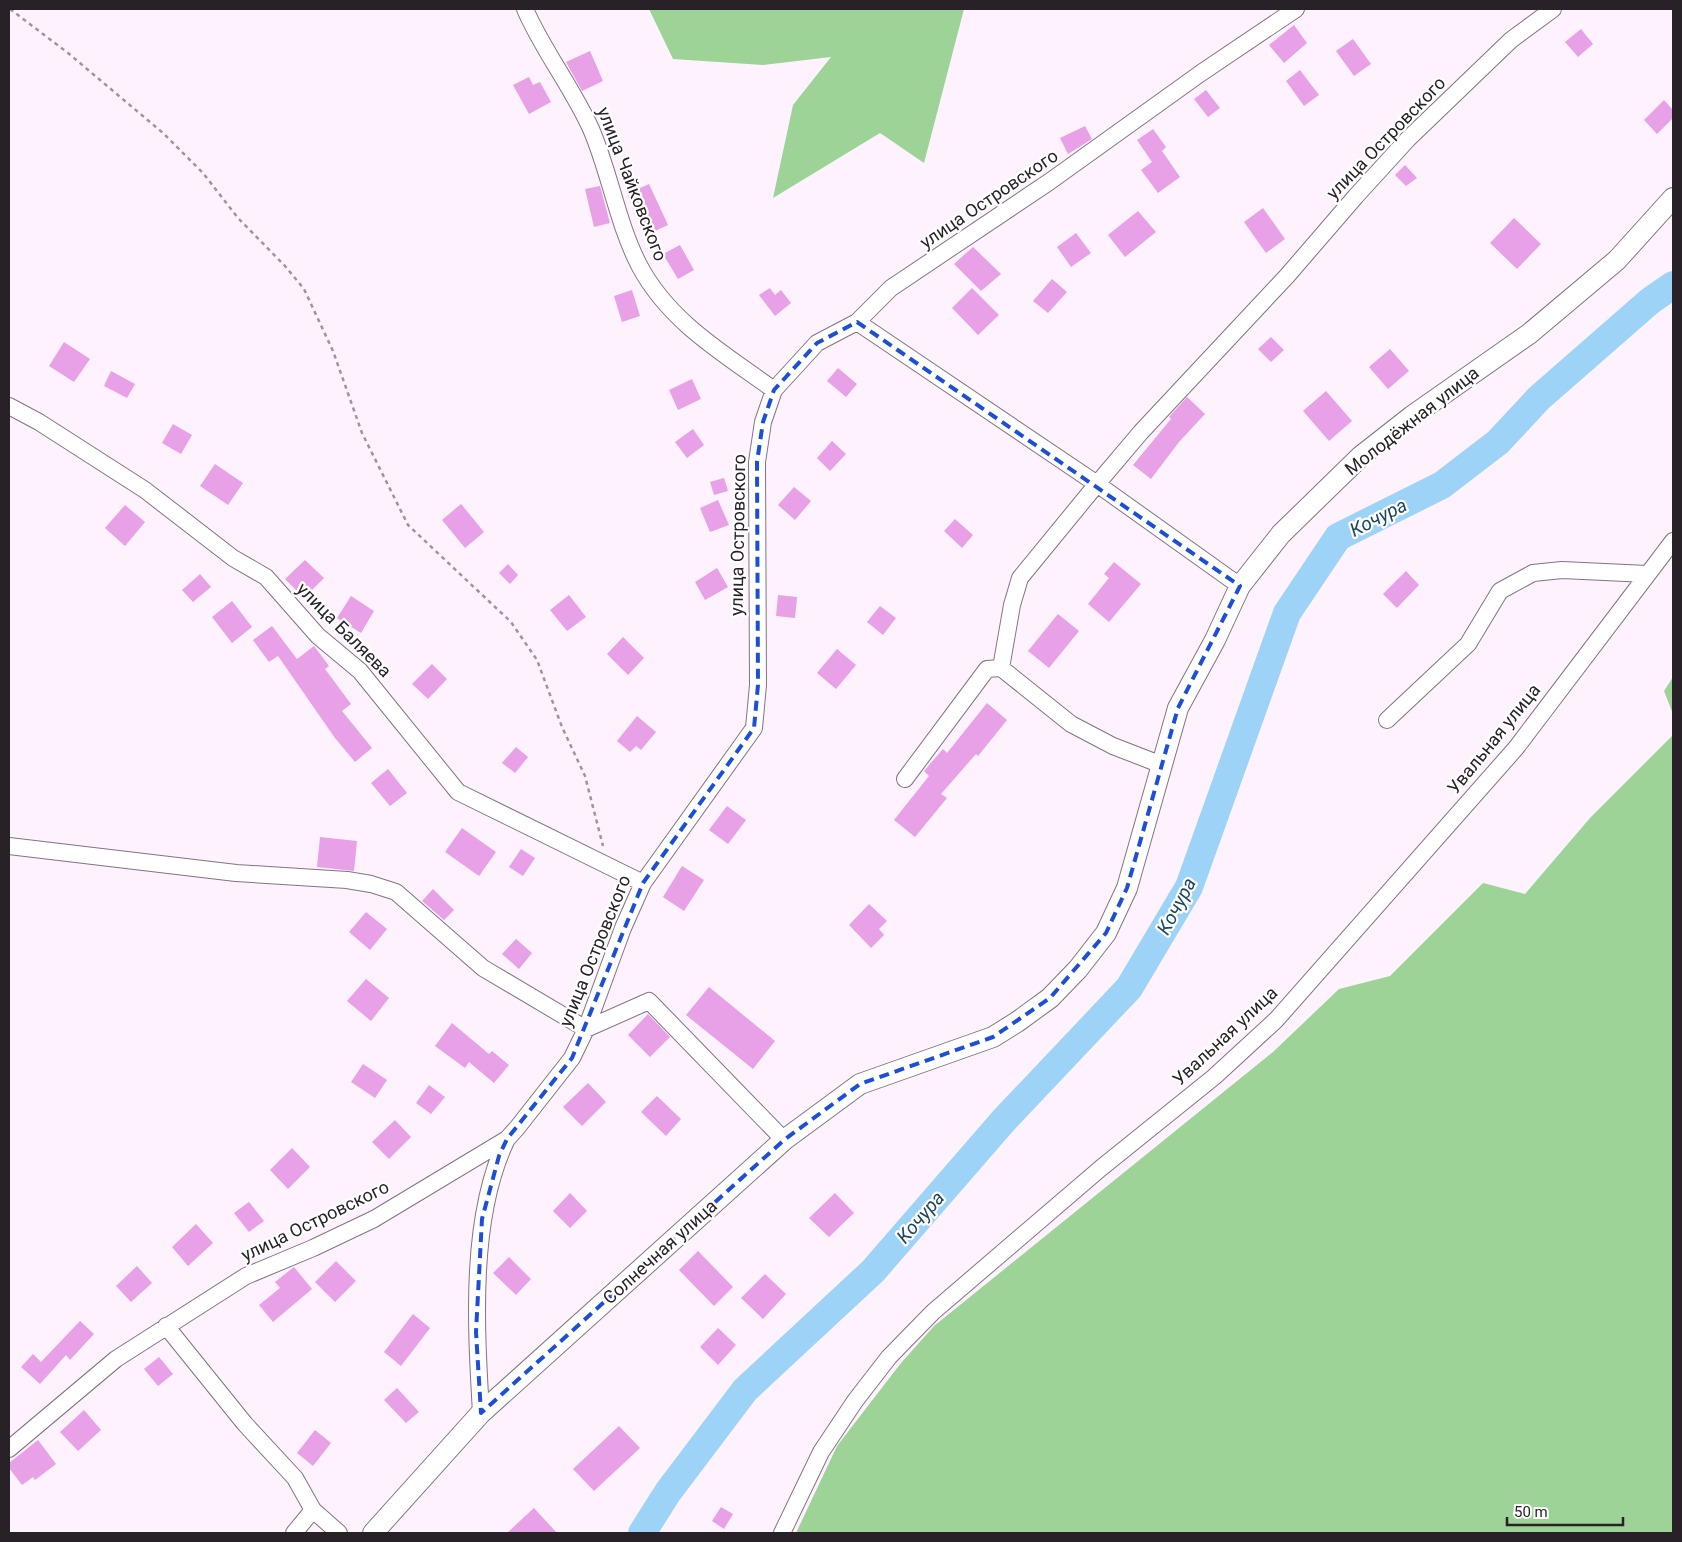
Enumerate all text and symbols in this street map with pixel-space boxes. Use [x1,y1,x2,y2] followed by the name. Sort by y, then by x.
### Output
[1322,72,1449,203] street label: улица Островского
[593,104,672,264] street label: улица Чайковского
[916,145,1062,253] street label: улица Островского
[1341,362,1483,479] street label: Молодёжная улица
[726,454,749,616] street label: улица Островского
[1346,493,1411,542] water label: Кочура
[293,578,396,681] street label: улица Баляева
[1443,680,1544,798] street label: Увальная улица
[554,872,635,1030] street label: улица Островского
[1152,874,1201,939] water label: Кочура
[1168,982,1281,1089] street label: Увальная улица
[237,1176,392,1265] street label: улица Островского
[892,1187,949,1248] water label: Кочура
[598,1195,721,1308] street label: Солнечная улица
[1507,1494,1623,1526] scale bar
[1514,1503,1548,1521] text: 50 m

